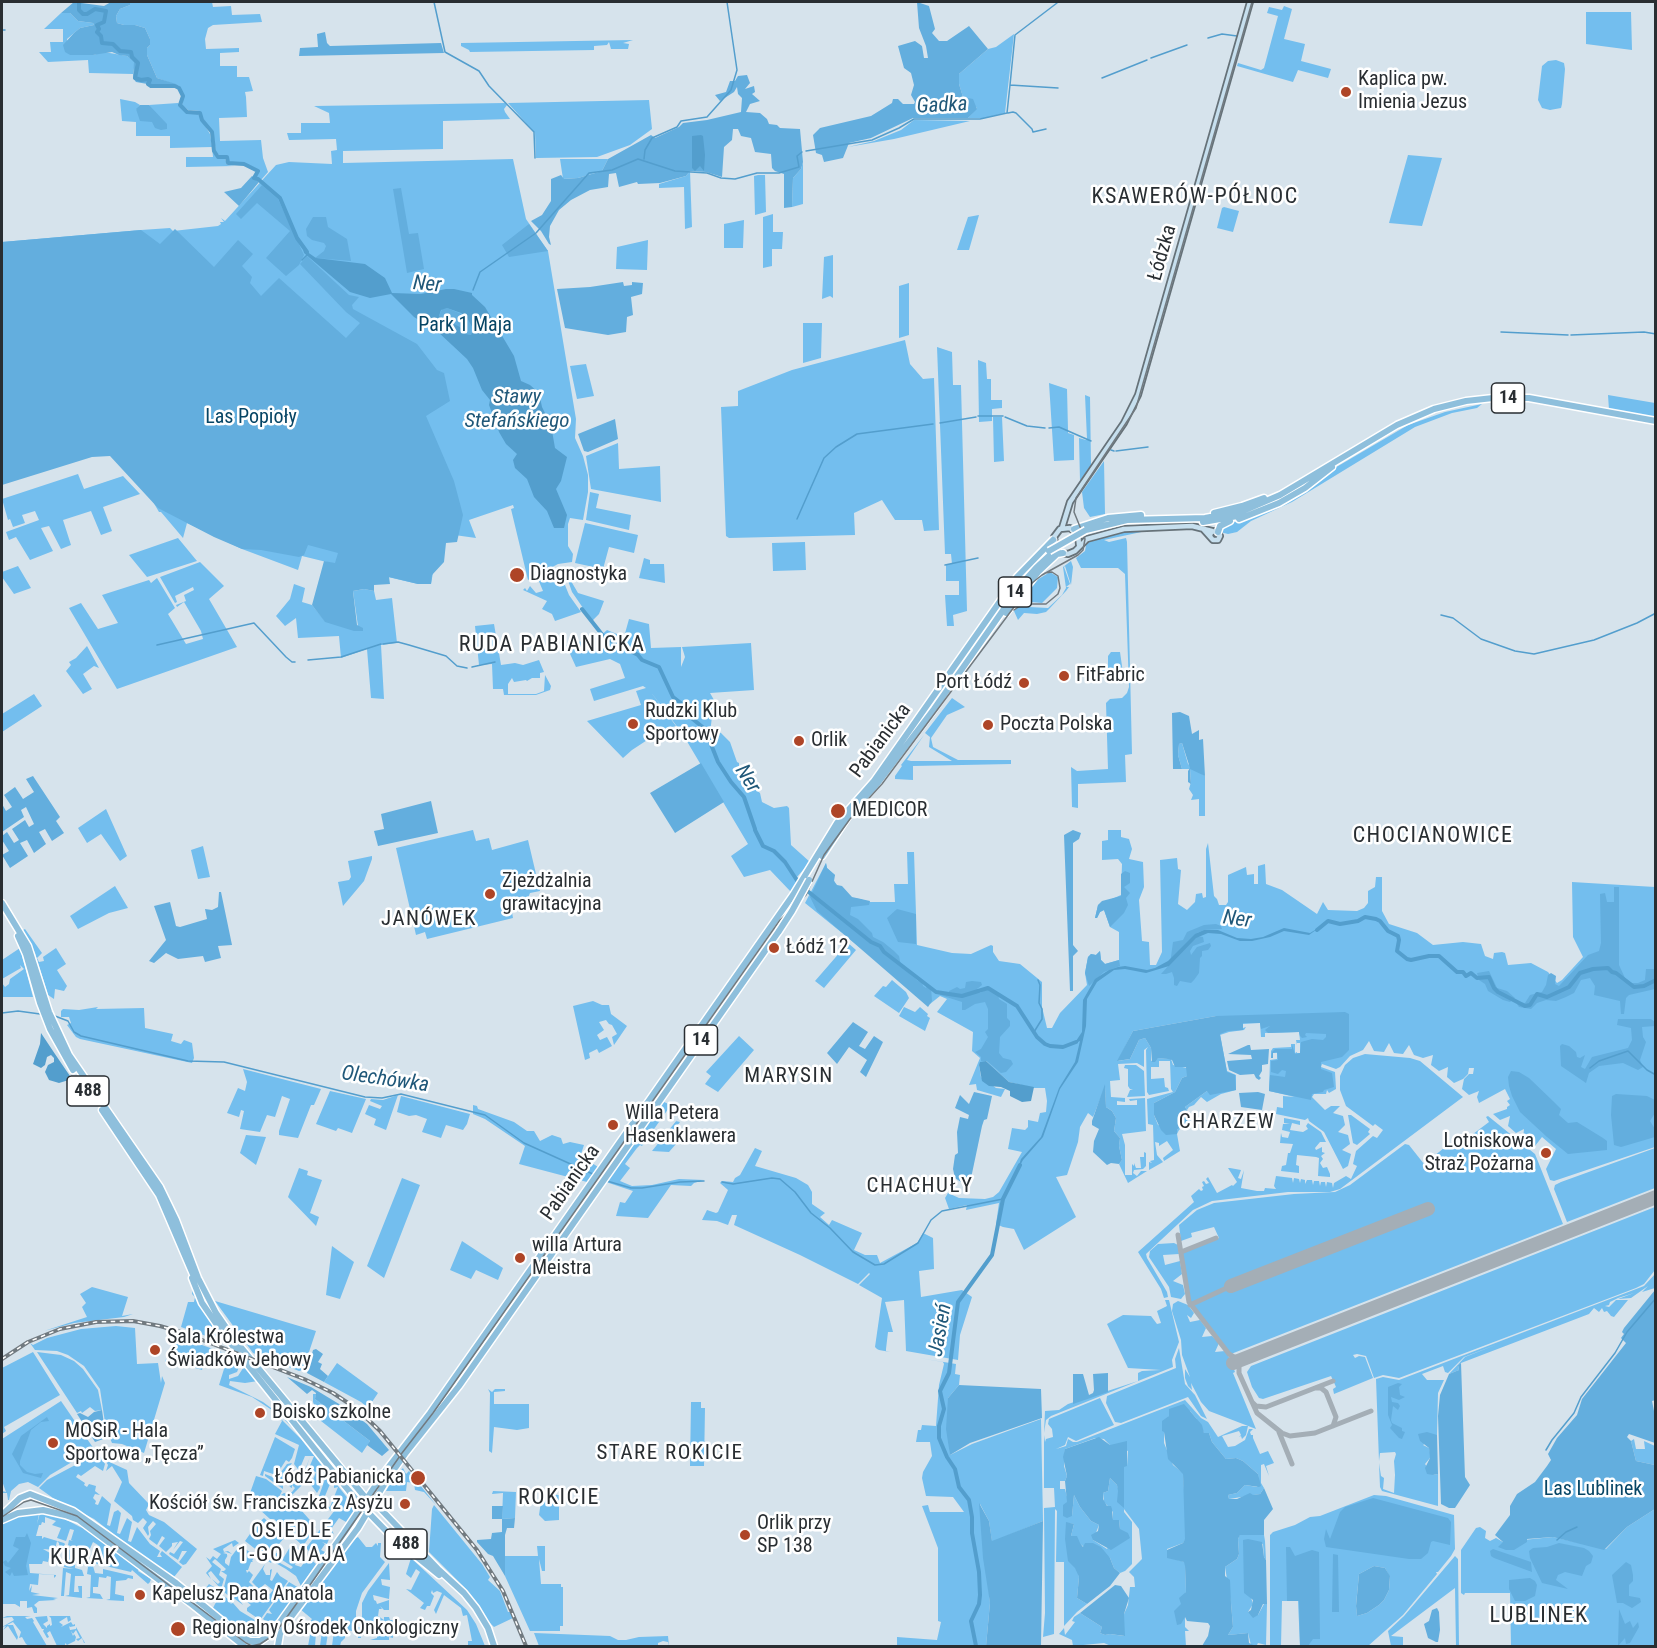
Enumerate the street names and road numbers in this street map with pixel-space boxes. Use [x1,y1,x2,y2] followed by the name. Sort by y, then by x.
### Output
[1144,222,1182,284] street label: Łódzka
[1492,383,1524,413] road number: 14
[998,577,1032,607] road number: 14
[845,699,917,783] street label: Pabianicka
[684,1025,718,1055] road number: 14
[67,1076,109,1106] road number: 488
[536,1141,606,1225] street label: Pabianicka
[385,1529,427,1559] road number: 488

